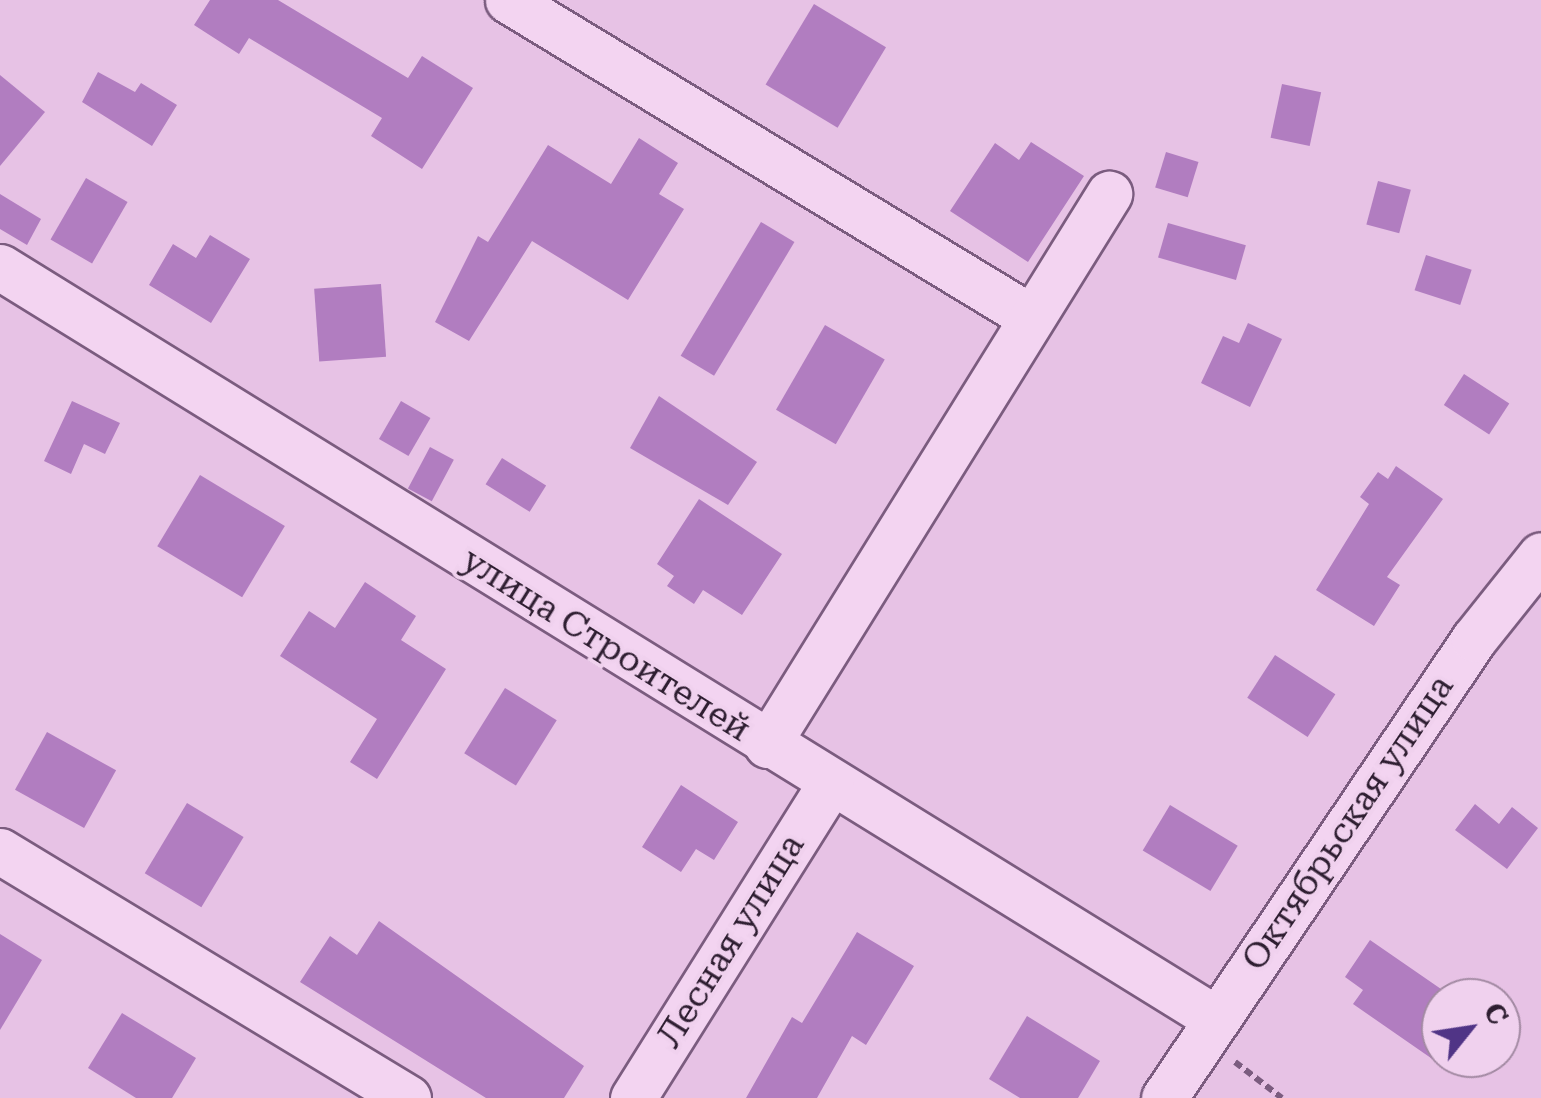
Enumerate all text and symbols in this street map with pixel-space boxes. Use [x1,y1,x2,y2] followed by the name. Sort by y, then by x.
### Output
[454,539,758,751] street label: улица Строителей
[1234,667,1462,979] street label: Октябрьская улица
[649,827,813,1055] street label: Лесная улица
[1421,978,1521,1078] north arrow
[1476,997,1515,1030] text: С

